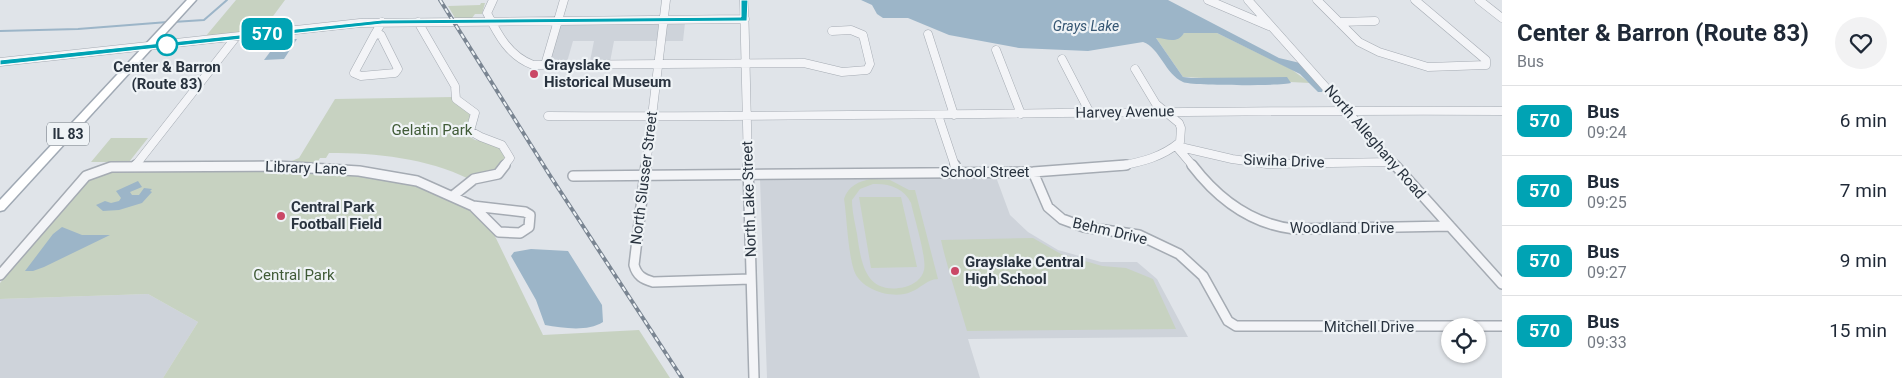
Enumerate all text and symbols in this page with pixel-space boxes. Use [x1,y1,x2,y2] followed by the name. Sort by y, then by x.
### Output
[1835,17,1887,69] button: heart
[238,18,296,50] line badge: 570
[1053,18,1119,34] water label: Grays Lake
[1517,19,1809,47] text: Center & Barron (Route 83)
[252,23,282,44] text: 570
[156,34,178,56] marker: Center & Barron (Route 83)
[1517,52,1544,71] text: Bus
[544,56,671,91] place label: Grayslake Historical Museum
[113,58,221,93] place label: Center & Barron (Route 83)
[528,68,540,80] marker: Grayslake Historical Museum
[1321,81,1429,203] street label: North Alleghany Road
[1587,100,1620,123] text: Bus
[1075,102,1175,122] street label: Harvey Avenue
[1840,109,1887,132] text: 6 min
[627,110,661,246] street label: North Slusser Street
[1529,110,1560,131] text: 570
[392,121,473,139] park label: Gelatin Park
[47,122,89,146] road number: IL 83
[1587,123,1627,142] text: 09:24
[738,140,760,258] street label: North Lake Street
[1243,151,1325,171] street label: Siwiha Drive
[265,158,347,178] street label: Library Lane
[940,163,1030,181] street label: School Street
[1587,170,1620,193] text: Bus
[1840,179,1887,202] text: 7 min
[1529,180,1560,201] text: 570
[1587,193,1627,212] text: 09:25
[291,198,382,233] place label: Central Park Football Field
[275,210,287,222] marker: Central Park Football Field
[1071,214,1149,248] street label: Behm Drive
[1290,219,1394,237] street label: Woodland Drive
[1587,240,1620,263] text: Bus
[1840,249,1887,272] text: 9 min
[1529,250,1560,271] text: 570
[965,253,1084,288] place label: Grayslake Central High School
[1587,263,1627,282] text: 09:27
[949,265,961,277] marker: Grayslake Central High School
[253,266,335,284] park label: Central Park
[1587,310,1620,333] text: Bus
[1324,318,1414,336] street label: Mitchell Drive
[1441,318,1486,363] map controls
[1441,318,1486,363] button: locate
[1829,319,1887,342] text: 15 min
[1529,320,1560,341] text: 570
[1587,333,1627,352] text: 09:33

